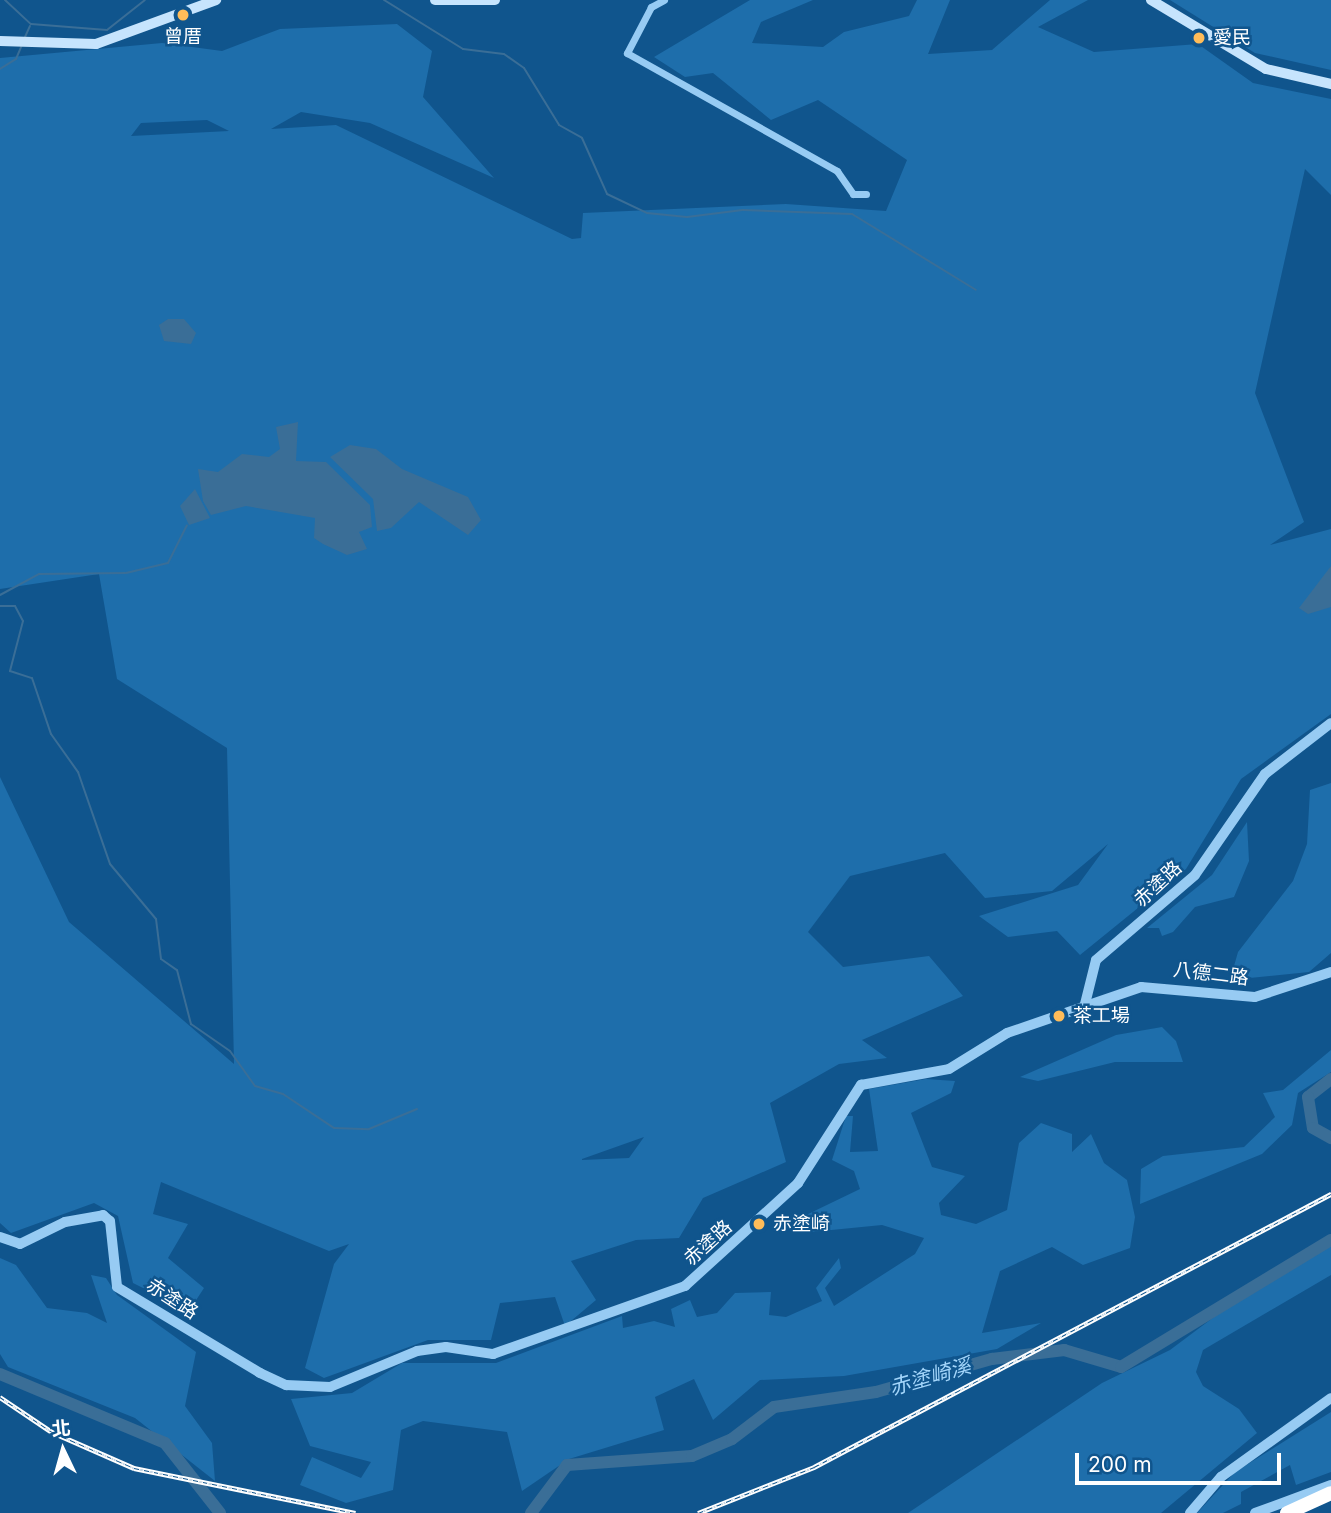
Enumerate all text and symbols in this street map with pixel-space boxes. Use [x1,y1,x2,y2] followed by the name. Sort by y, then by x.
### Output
[175,7,191,23] marker: 曾厝
[164,26,202,48] place label: 曾厝
[1213,27,1251,49] place label: 愛民
[1191,30,1207,46] marker: 愛民
[1129,856,1187,912] street label: 赤塗路
[1172,958,1250,990] street label: 八德二路
[1073,1005,1130,1027] place label: 茶工場
[1051,1008,1067,1024] marker: 茶工場
[773,1213,830,1235] place label: 赤塗崎
[679,1215,737,1271] street label: 赤塗路
[751,1216,767,1232] marker: 赤塗崎
[142,1274,202,1324] street label: 赤塗路
[886,1353,974,1401] water label: 赤塗崎溪
[28,1415,98,1485] north arrow
[51,1416,72,1441] text: 北
[1079,1440,1286,1484] scale bar
[1088,1452,1152,1477] text: 200 m

